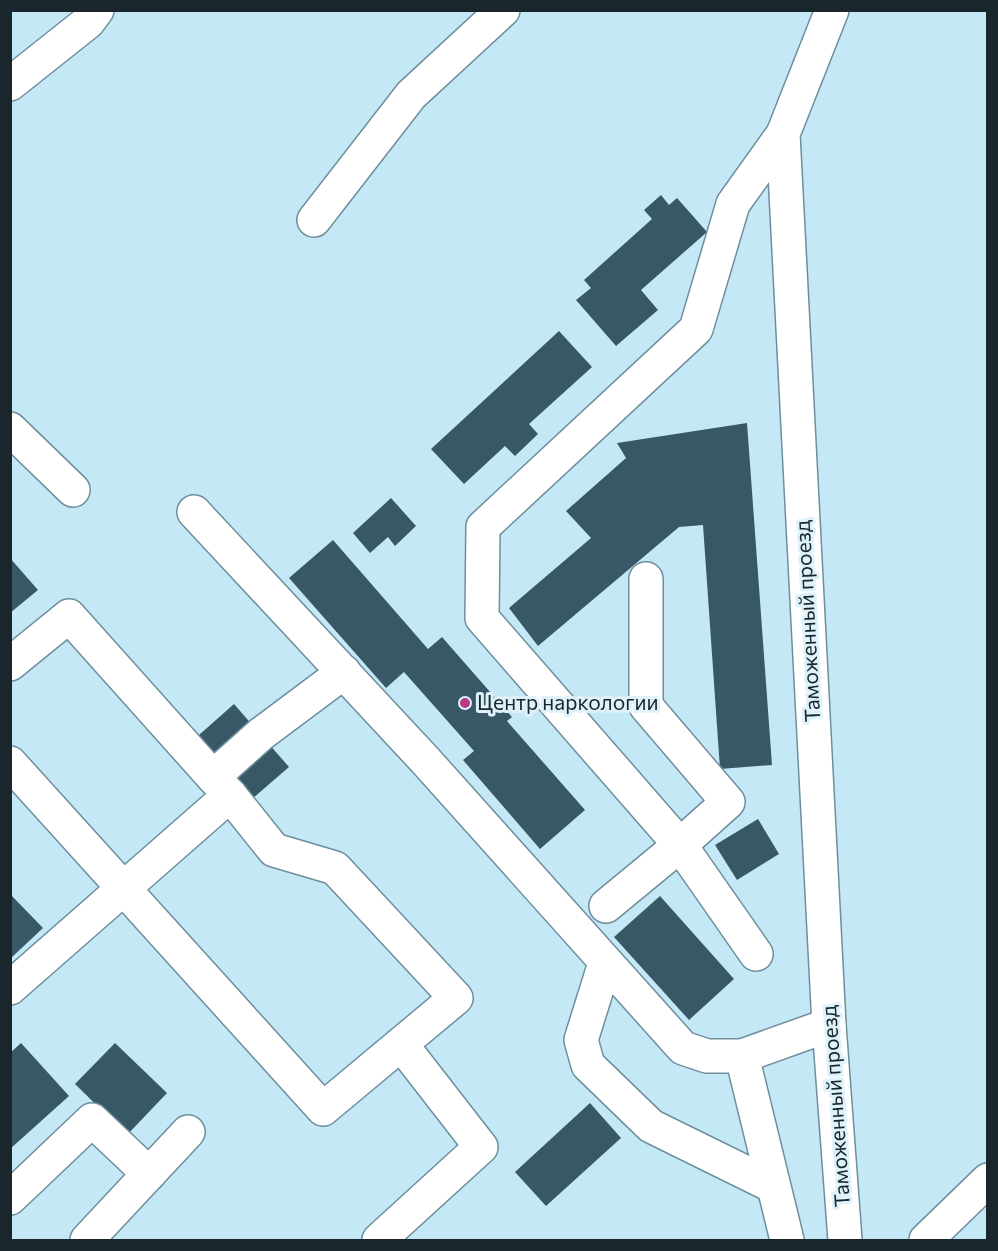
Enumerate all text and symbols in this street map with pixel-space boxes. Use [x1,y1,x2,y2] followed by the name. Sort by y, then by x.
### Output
[789,519,824,723] street label: Таможенный проезд
[477,689,659,714] place label: Центр наркологии
[458,696,472,710] marker: Центр наркологии
[815,1004,854,1208] street label: Таможенный проезд

